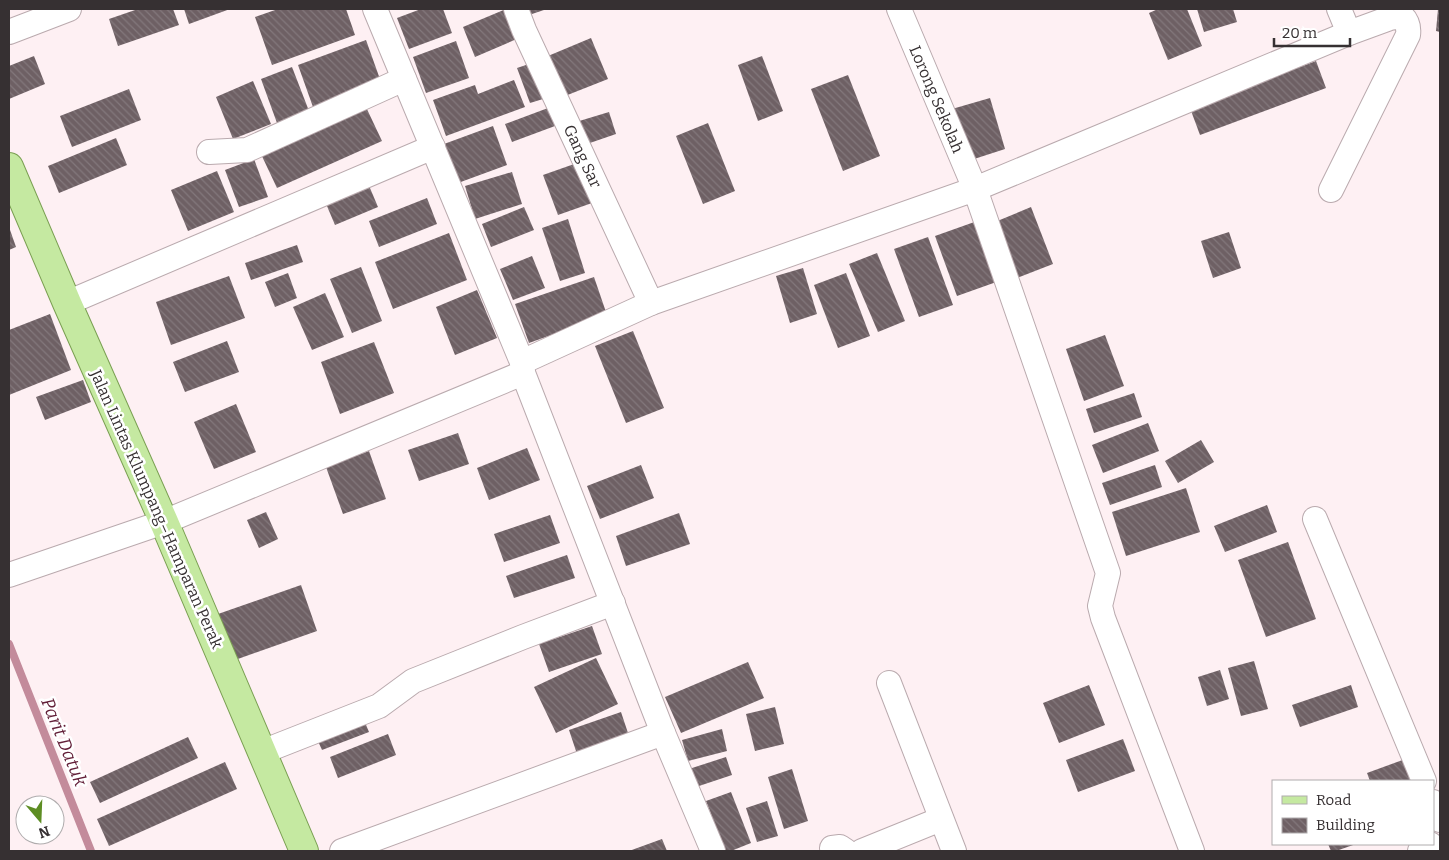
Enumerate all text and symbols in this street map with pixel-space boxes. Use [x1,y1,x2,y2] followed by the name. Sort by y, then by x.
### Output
[1274,15,1350,47] scale bar
[1282,24,1318,42] text: 20 m
[905,43,968,156] street label: Lorong Sekolah
[560,122,605,191] street label: Gang Sar
[86,366,227,652] street label: Jalan Lintas Klumpang–Hamparan Perak
[36,695,92,790] water label: Parit Datuk
[1272,780,1434,845] legend
[1316,791,1351,809] text: Road
[15,795,65,845] north arrow
[1316,816,1375,834] text: Building
[36,822,52,842] text: N

